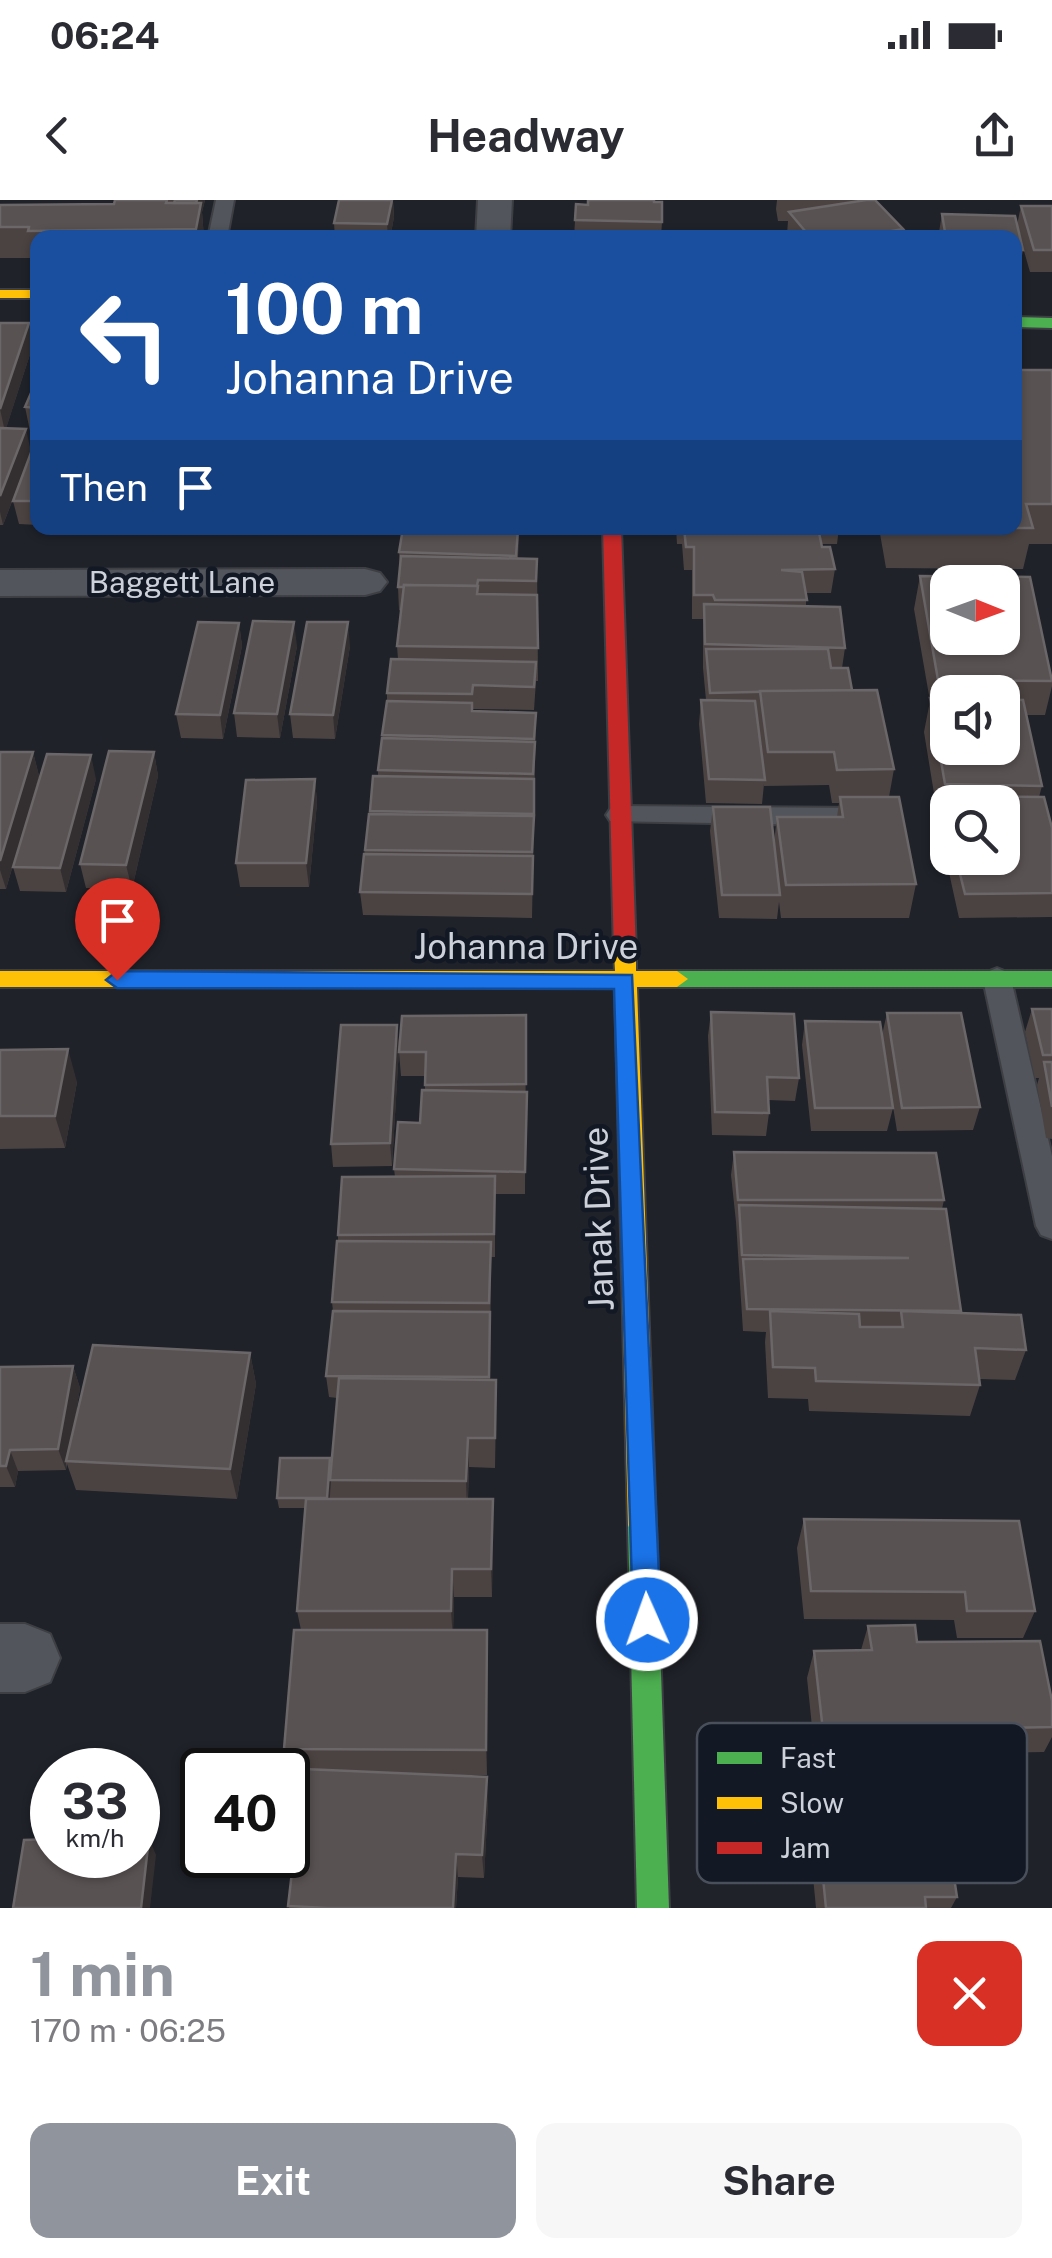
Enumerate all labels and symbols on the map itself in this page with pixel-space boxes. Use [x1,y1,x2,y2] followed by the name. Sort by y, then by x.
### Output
[89,564,275,600] street label: Baggett Lane
[930,565,1020,655] north arrow
[75,878,160,981] pin
[414,926,638,967] street label: Johanna Drive
[574,1126,622,1312] street label: Janak Drive
[595,1568,699,1672] position arrow
[697,1723,1027,1883] legend
[780,1741,836,1774] text: Fast
[180,1748,310,1878] speed limit sign: 40
[780,1786,844,1819] text: Slow
[780,1831,831,1864] text: Jam

